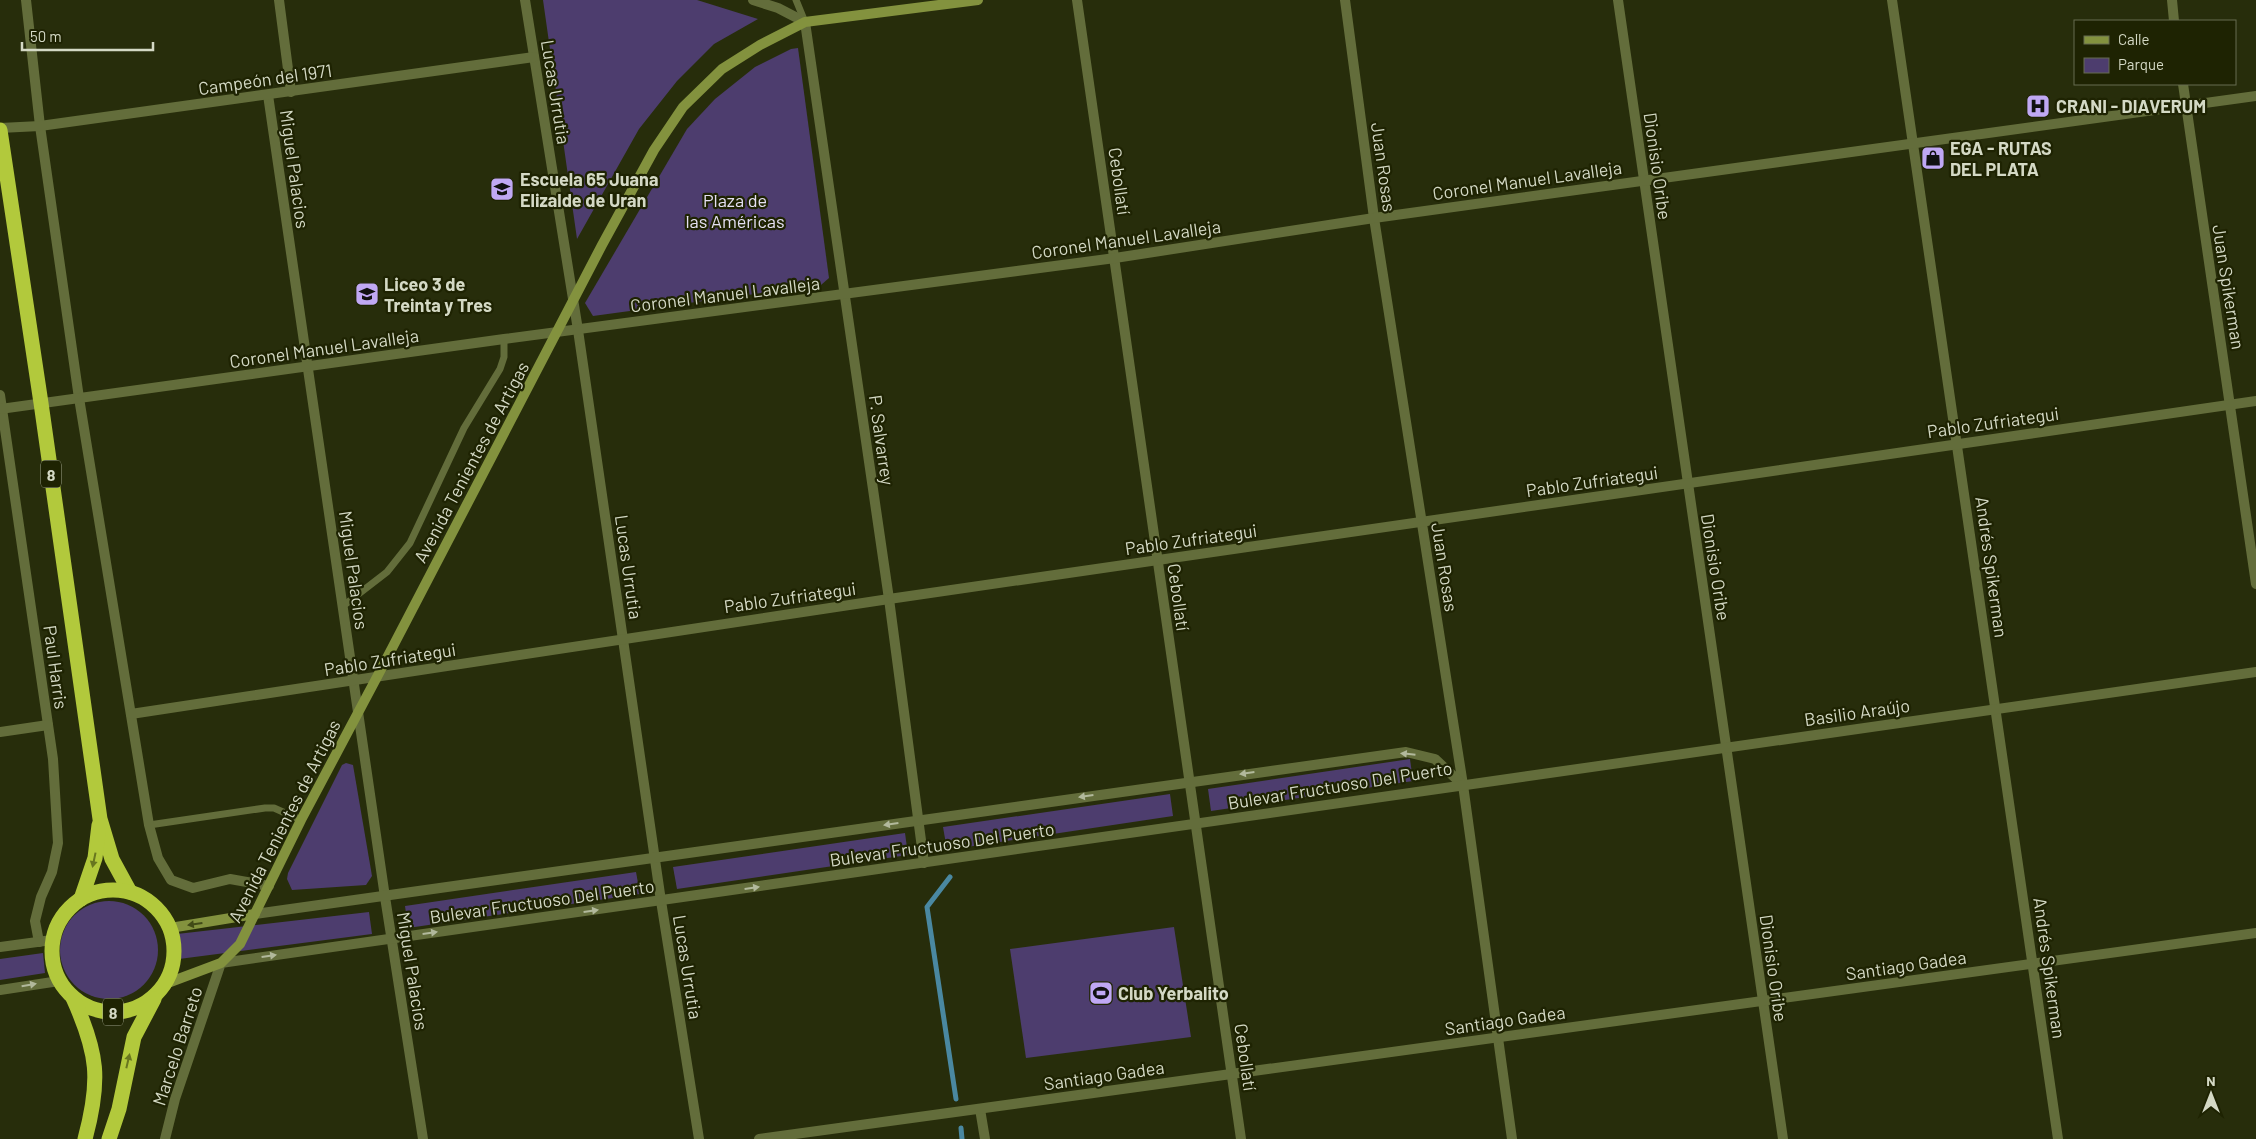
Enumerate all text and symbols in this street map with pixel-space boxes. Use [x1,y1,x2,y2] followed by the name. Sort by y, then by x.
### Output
[22,20,154,52] scale bar
[2074,20,2236,85] legend
[30,27,62,45] text: 50 m
[2118,30,2150,48] text: Calle
[537,38,575,146] street label: Lucas Urrutia
[2118,55,2164,73] text: Parque
[197,59,333,99] street label: Campeón del 1971
[2025,93,2051,119] hospital icon: CRANI - DIAVERUM
[2056,95,2206,117] place label: CRANI - DIAVERUM
[276,108,314,230] street label: Miguel Palacios
[1640,111,1676,221] street label: Dionisio Oribe
[1367,121,1401,213] street label: Juan Rosas
[1950,137,2052,180] place label: EGA - RUTAS DEL PLATA
[1920,145,1946,171] shop icon: EGA - RUTAS DEL PLATA
[1104,146,1136,216] street label: Cebollatí
[1431,156,1623,204] street label: Coronel Manuel Lavalleja
[520,168,658,211] place label: Escuela 65 Juana Elizalde de Uran
[489,176,515,202] school or university icon: Escuela 65 Juana Elizalde de Uran
[685,189,785,232] park label: Plaza de las Américas
[1030,215,1222,263] street label: Coronel Manuel Lavalleja
[2208,223,2250,351] street label: Juan Spikerman
[629,271,821,317] street label: Coronel Manuel Lavalleja
[384,273,492,316] place label: Liceo 3 de Treinta y Tres
[354,281,380,307] school or university icon: Liceo 3 de Treinta y Tres
[228,324,420,372] street label: Coronel Manuel Lavalleja
[409,358,533,566] street label: Avenida Tenientes de Artigas
[865,394,899,486] street label: P. Salvarrey
[1926,402,2060,442] street label: Pablo Zufriategui
[41,460,61,488] road number: 8
[1525,461,1659,501] street label: Pablo Zufriategui
[1971,495,2013,639] street label: Andrés Spikerman
[335,509,373,631] street label: Miguel Palacios
[1697,512,1735,622] street label: Dionisio Oribe
[611,513,647,621] street label: Lucas Urrutia
[1124,519,1258,559] street label: Pablo Zufriategui
[1427,521,1463,613] street label: Juan Rosas
[1163,562,1195,632] street label: Cebollatí
[723,577,857,617] street label: Pablo Zufriategui
[39,624,73,710] street label: Paul Harris
[323,638,457,680] street label: Pablo Zufriategui
[1803,694,1911,730] street label: Basilio Araújo
[223,716,345,926] street label: Avenida Tenientes de Artigas
[1400,749,1416,757] one-way arrow
[1226,756,1454,814] street label: Bulevar Fructuoso Del Puerto
[1239,770,1255,778] one-way arrow
[1078,792,1094,800] one-way arrow
[828,817,1056,871] street label: Bulevar Fructuoso Del Puerto
[883,820,899,828] one-way arrow
[90,852,98,867] one-way arrow
[428,874,656,928] street label: Bulevar Fructuoso Del Puerto
[744,884,760,892] one-way arrow
[2029,896,2071,1040] street label: Andrés Spikerman
[583,907,599,915] one-way arrow
[393,910,433,1032] street label: Miguel Palacios
[669,913,707,1021] street label: Lucas Urrutia
[1756,913,1792,1023] street label: Dionisio Oribe
[187,920,203,928] one-way arrow
[422,929,438,937] one-way arrow
[1844,946,1968,984] street label: Santiago Gadea
[261,952,277,960] one-way arrow
[1088,980,1114,1006] sports icon: Club Yerbalito
[22,981,38,989] one-way arrow
[1118,982,1229,1004] place label: Club Yerbalito
[147,984,207,1108] street label: Marcelo Barreto
[103,999,123,1026] road number: 8
[1443,1001,1567,1039] street label: Santiago Gadea
[1230,1022,1262,1092] street label: Cebollatí
[124,1054,132,1069] one-way arrow
[1042,1056,1166,1094] street label: Santiago Gadea
[2186,1069,2236,1119] north arrow
[2206,1072,2216,1089] text: N

